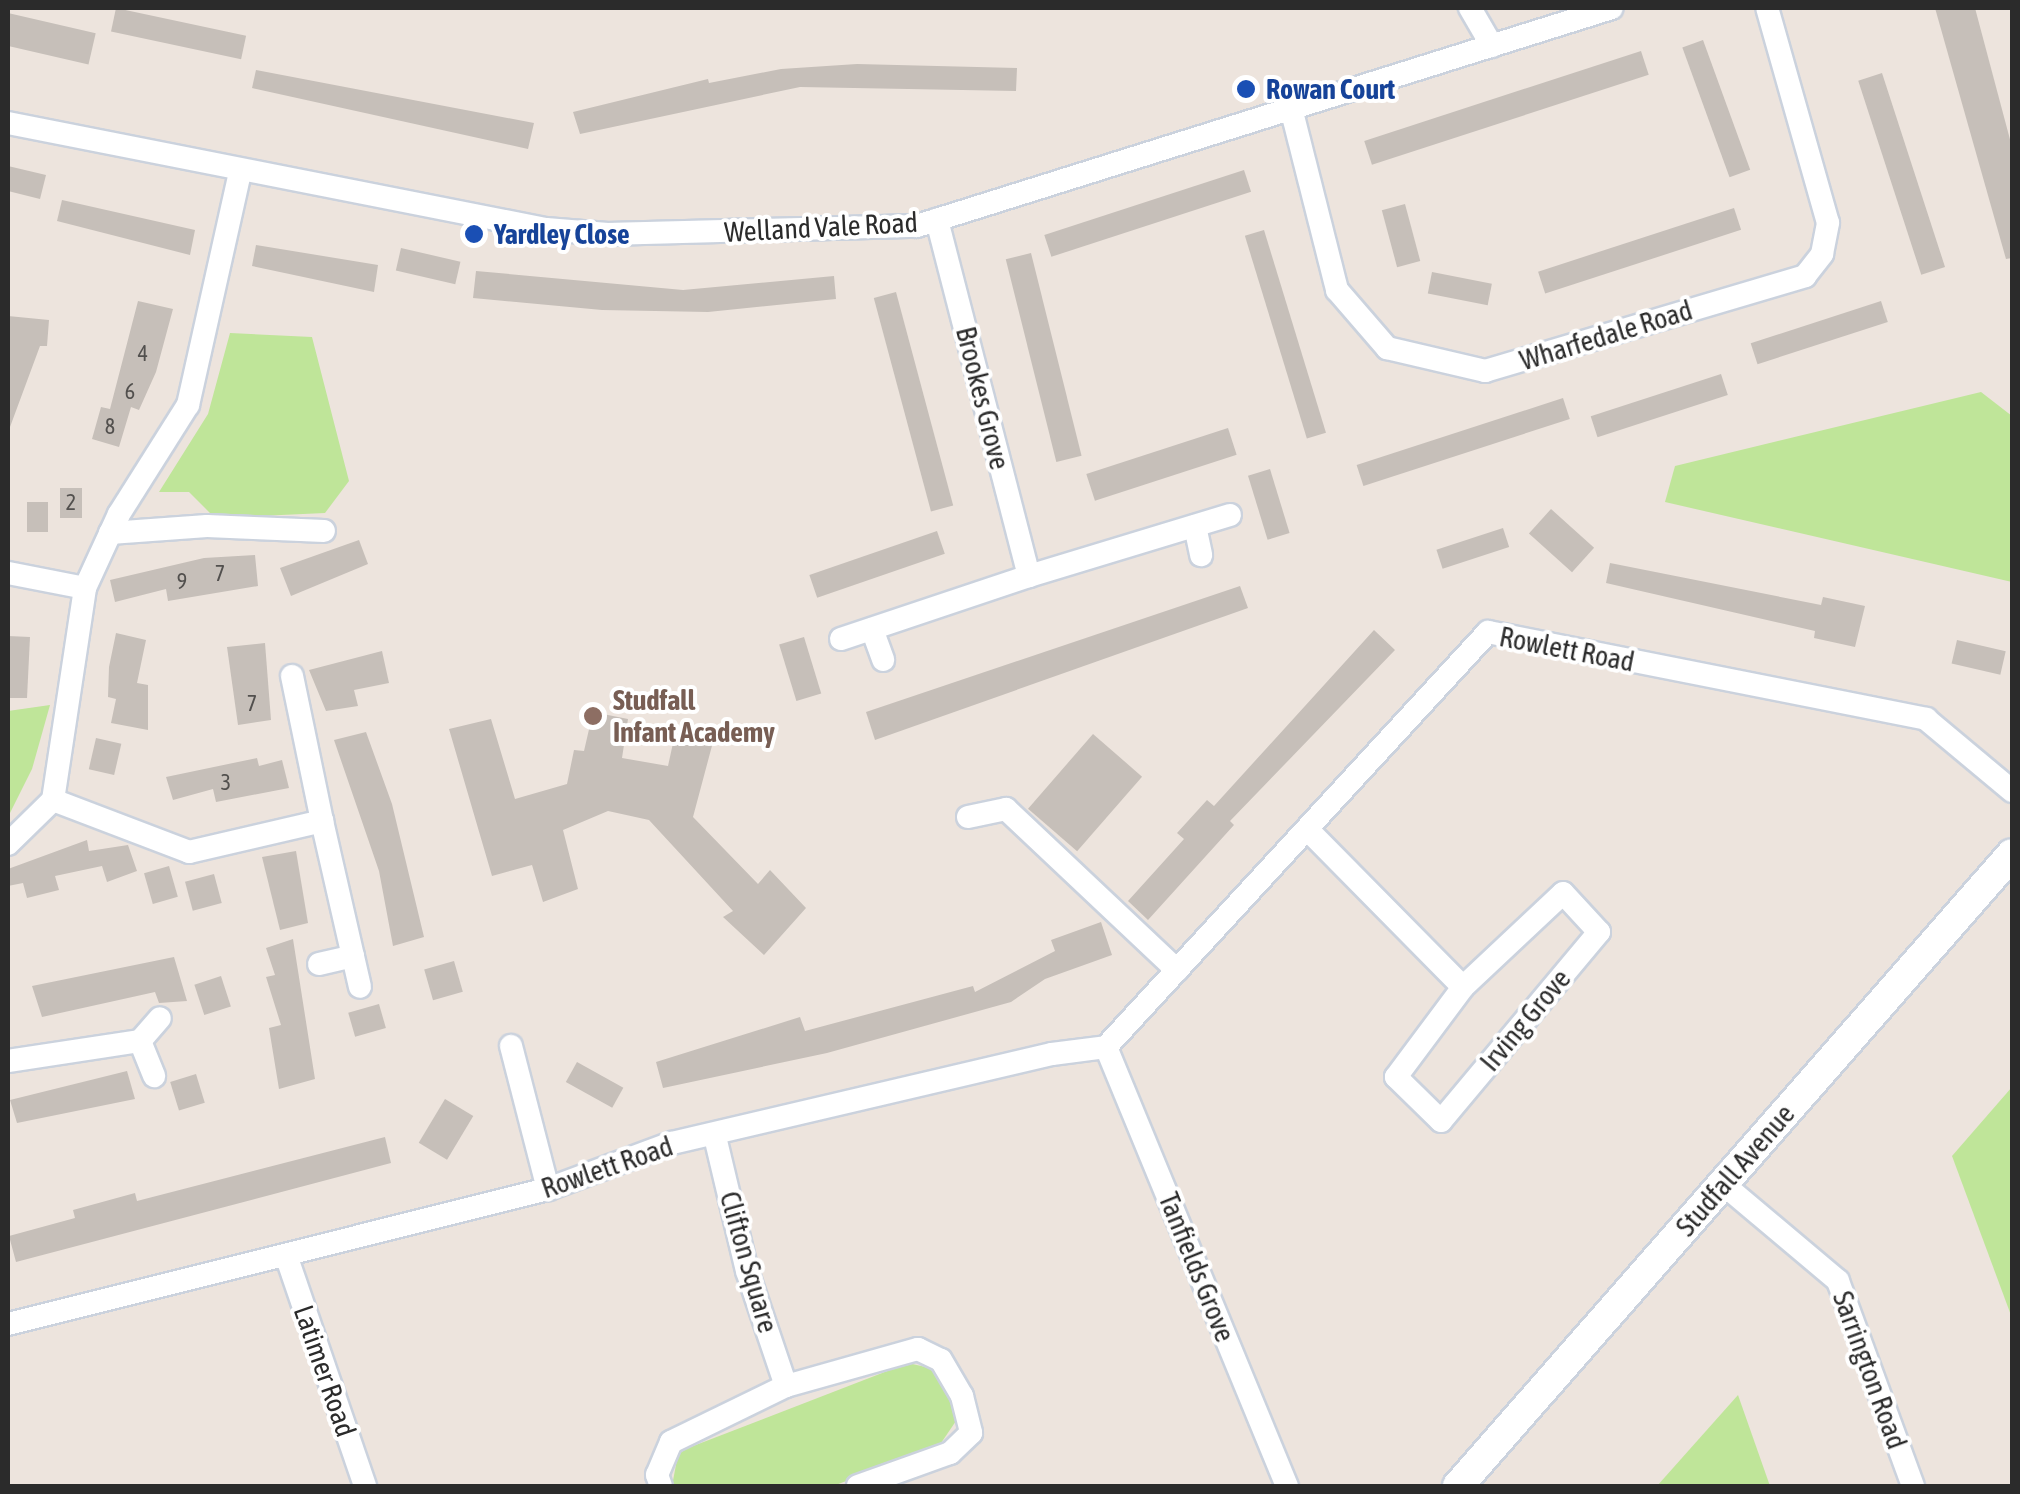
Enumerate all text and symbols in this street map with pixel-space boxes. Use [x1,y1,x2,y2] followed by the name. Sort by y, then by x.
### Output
[1266,72,1395,106] place label: Rowan Court
[1235,78,1257,100] marker: Rowan Court
[723,205,919,249] street label: Welland Vale Road
[494,217,630,251] place label: Yardley Close
[463,223,485,245] marker: Yardley Close
[1516,293,1696,377] street label: Wharfedale Road
[949,323,1017,473] street label: Brookes Grove
[138,341,148,367] house number: 4
[125,379,135,405] house number: 6
[105,414,115,440] house number: 8
[66,490,76,516] house number: 2
[215,561,225,587] house number: 7
[177,569,187,595] house number: 9
[1497,619,1637,679] street label: Rowlett Road
[613,683,775,749] place label: Studfall Infant Academy
[247,691,257,717] house number: 7
[582,705,604,727] marker: Studfall Infant Academy
[221,770,231,796] house number: 3
[1473,962,1577,1078] street label: Irving Grove
[1669,1097,1801,1243] street label: Studfall Avenue
[537,1129,677,1205] street label: Rowlett Road
[713,1188,785,1336] street label: Clifton Square
[1152,1188,1242,1346] street label: Tanfields Grove
[1826,1287,1914,1453] street label: Sarrington Road
[287,1301,363,1441] street label: Latimer Road

